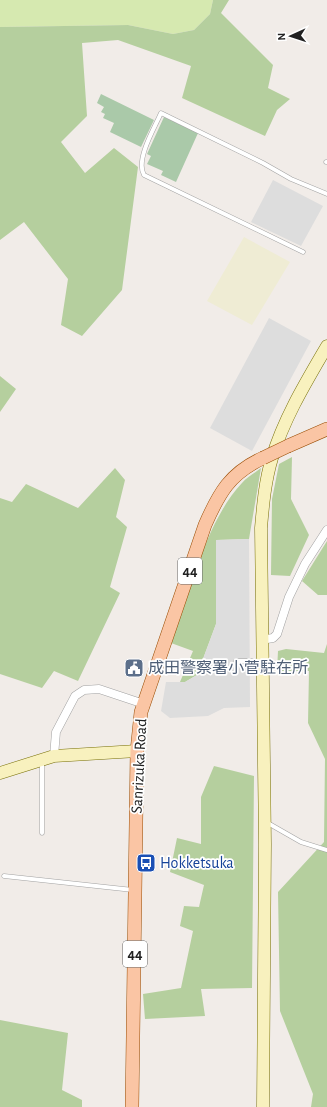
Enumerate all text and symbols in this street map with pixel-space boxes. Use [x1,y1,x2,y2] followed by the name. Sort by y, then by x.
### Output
[271,16,311,56] north arrow
[276,32,287,41] text: N
[178,558,202,584] road number: 44
[123,657,145,679] public building icon: 成田警察署小菅駐在所
[148,659,308,676] place label: 成田警察署小菅駐在所
[129,718,149,814] street label: Sanrizuka Road
[135,852,157,874] bus stop icon: Hokketsuka
[160,855,234,871] place label: Hokketsuka
[123,941,147,967] road number: 44

